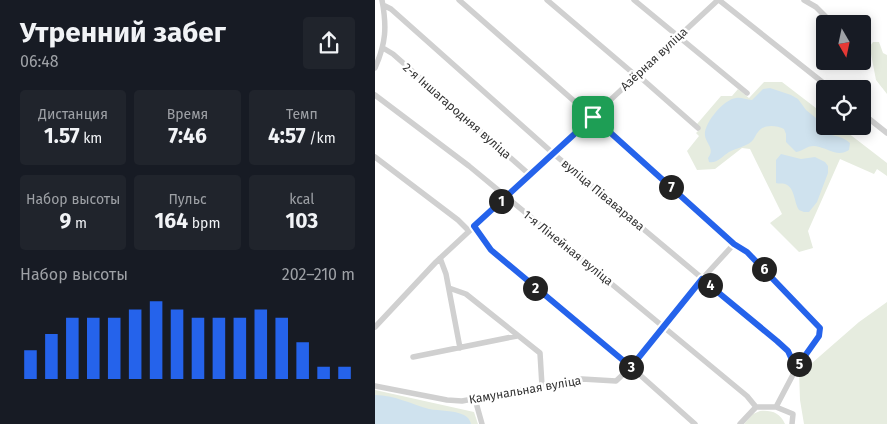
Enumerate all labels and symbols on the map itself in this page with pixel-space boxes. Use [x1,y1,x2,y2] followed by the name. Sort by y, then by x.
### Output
[816,15,871,70] north arrow
[618,25,690,93] street label: Азёрная вуліца
[400,60,514,162] street label: 2-я Іншагародняя вуліца
[572,96,614,138] pin
[559,156,647,234] street label: вуліца Піваварава
[659,174,683,200] pin: 7
[489,188,513,214] pin: 1
[520,207,616,289] street label: 1-я Лінейная вуліца
[751,256,777,282] pin: 6
[697,272,723,298] pin: 4
[523,276,547,300] pin: 2
[787,352,811,376] pin: 5
[619,354,643,380] pin: 3
[468,373,582,407] street label: Камунальная вуліца

